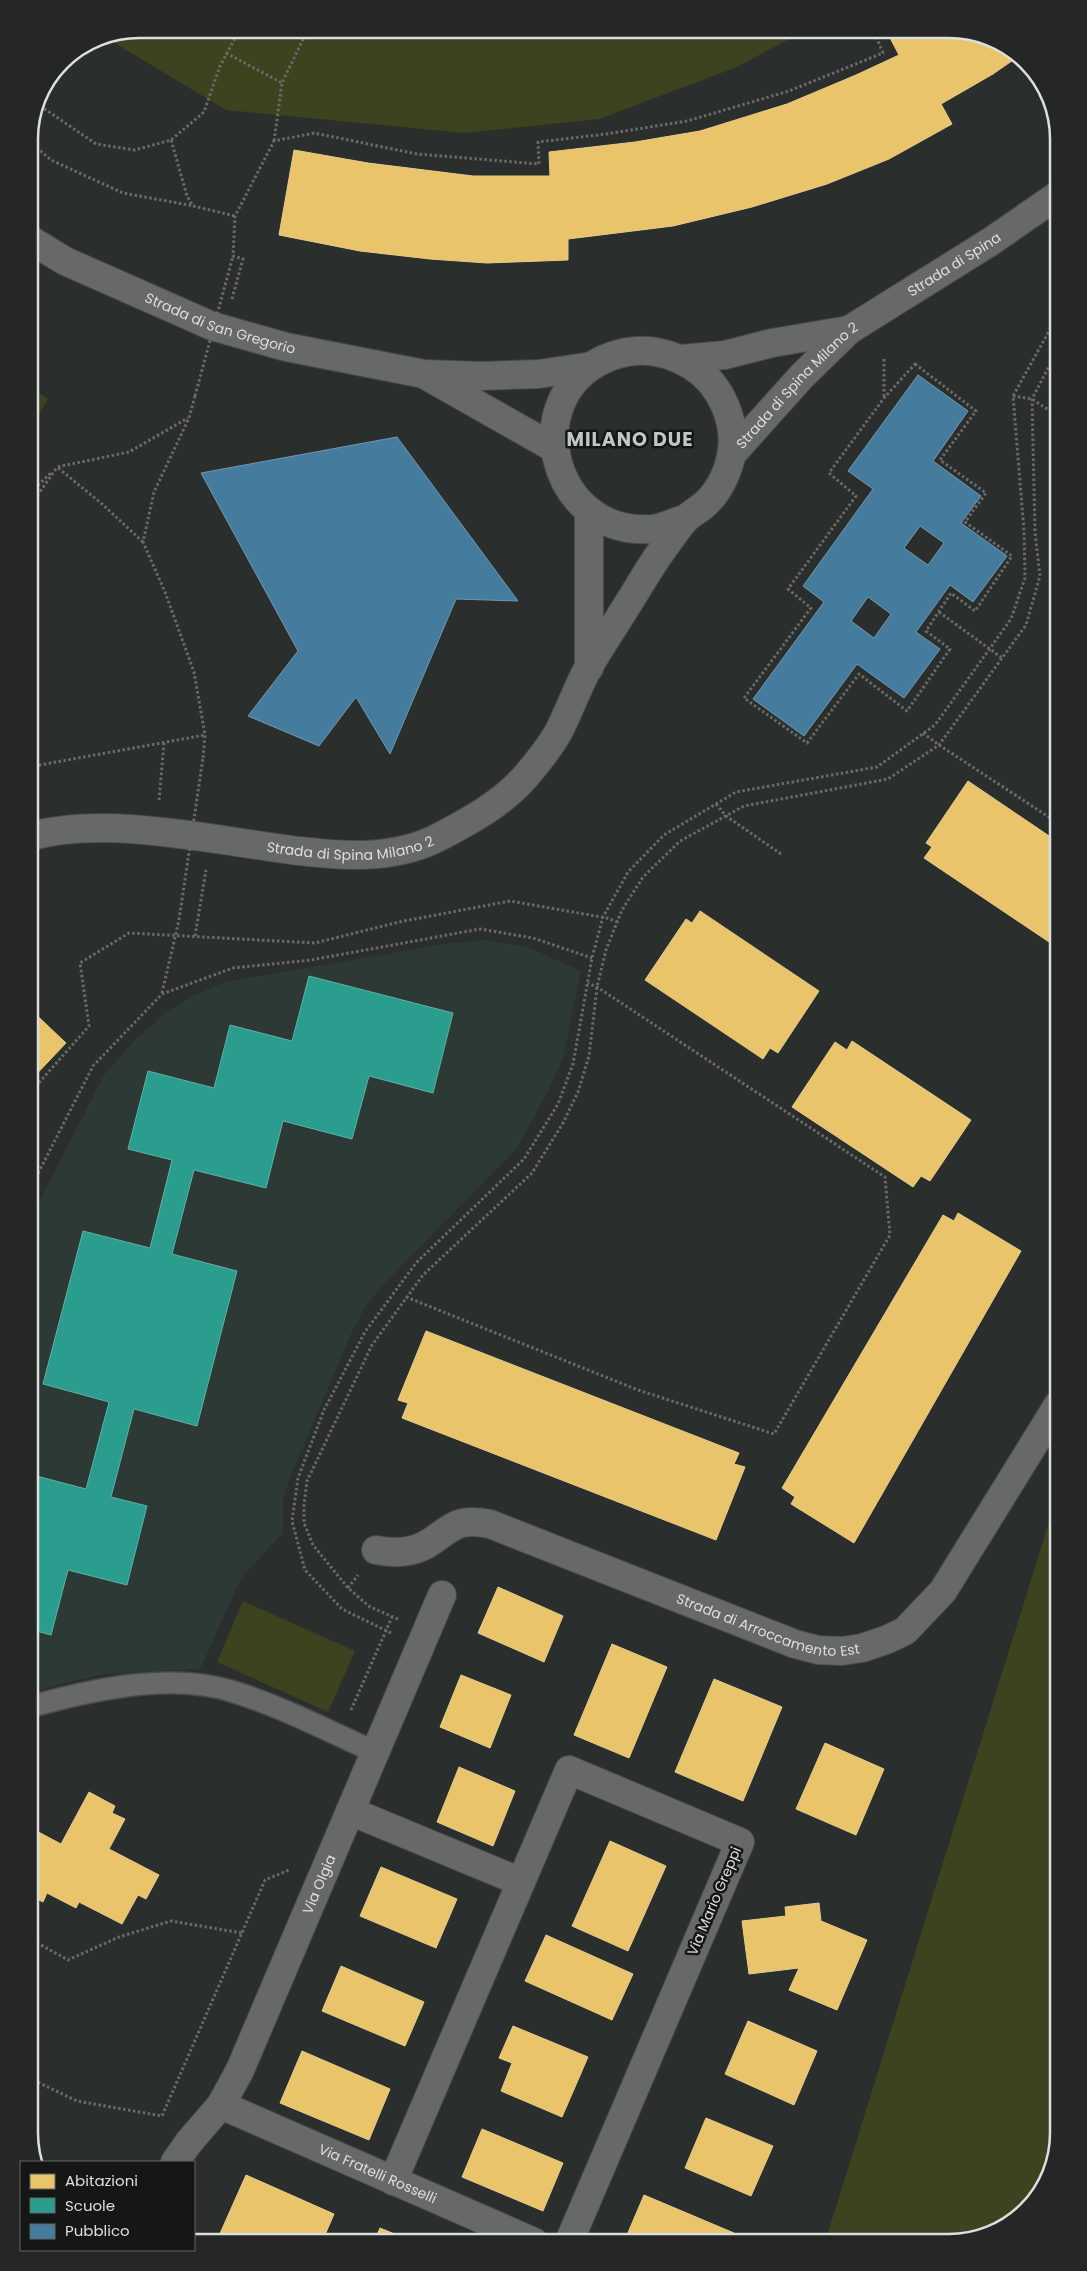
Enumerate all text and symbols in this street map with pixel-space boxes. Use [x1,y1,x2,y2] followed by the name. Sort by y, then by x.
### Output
[904,227,1005,301] street label: Strada di Spina
[142,288,297,359] street label: Strada di San Gregorio
[731,317,861,453] street label: Strada di Spina Milano 2
[567,426,693,453] district label: MILANO DUE
[265,831,437,865] street label: Strada di Spina Milano 2
[674,1588,861,1661] street label: Strada di Arroccamento Est
[682,1844,746,1958] street label: Via Mario Greppi
[297,1851,341,1917] street label: Via Olgia
[315,2139,440,2208] street label: Via Fratelli Rosselli
[20,2161,195,2251] legend
[65,2170,138,2191] text: Abitazioni
[65,2195,115,2216] text: Scuole
[65,2220,130,2241] text: Pubblico

